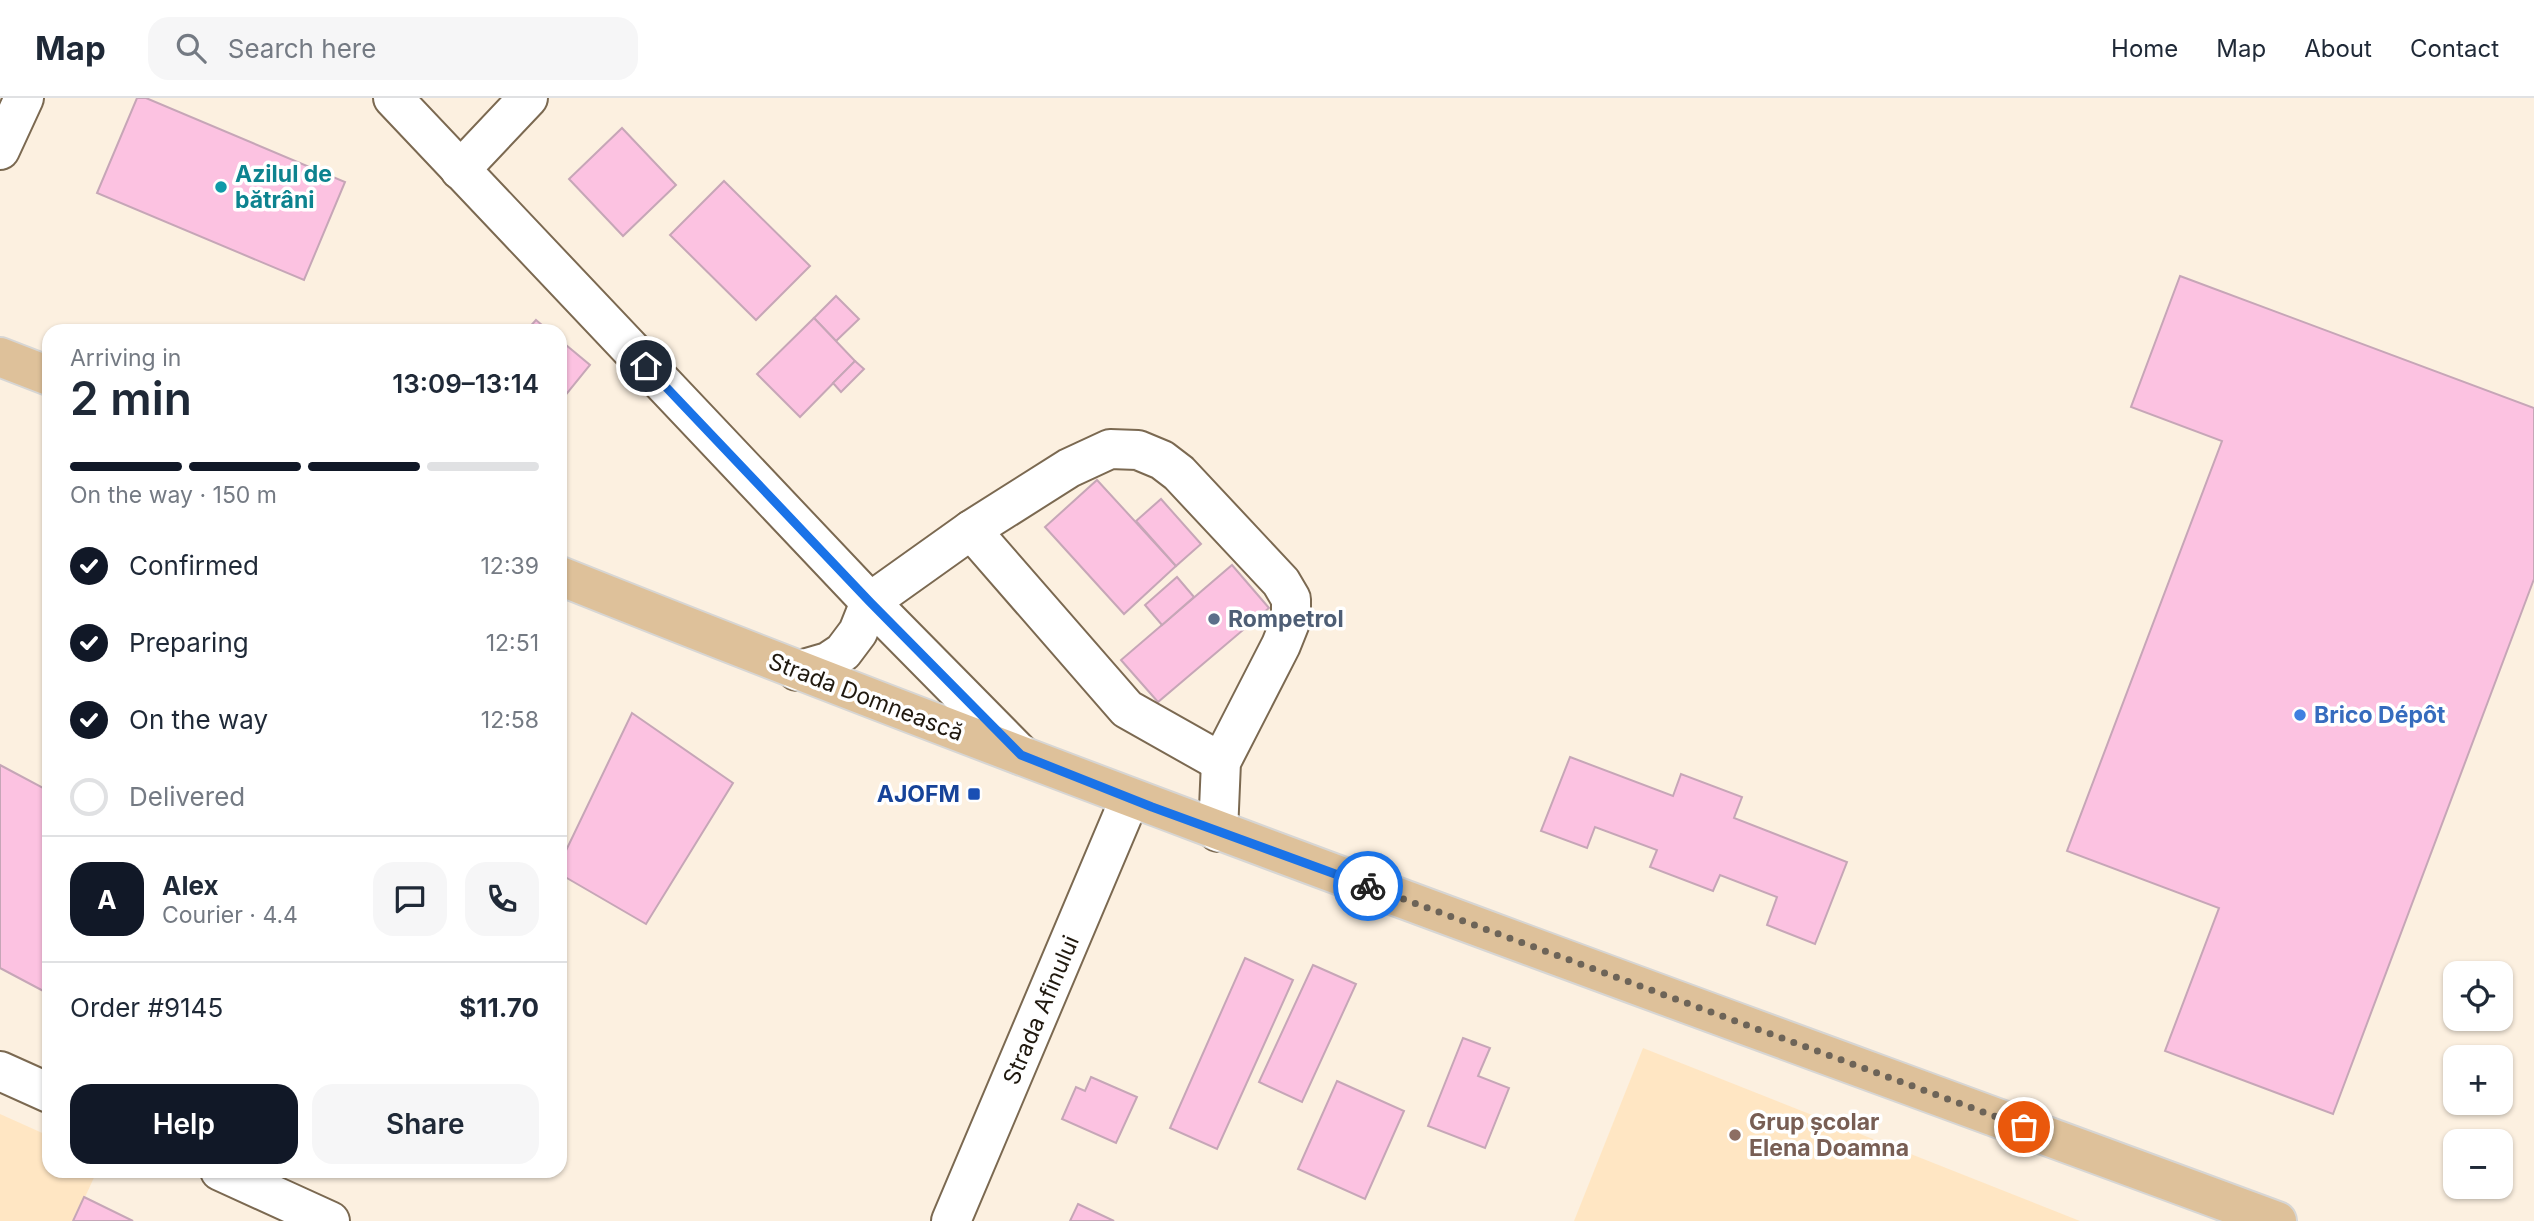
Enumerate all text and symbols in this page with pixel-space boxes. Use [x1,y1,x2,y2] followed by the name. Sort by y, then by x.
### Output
[148,17,638,80] search box
[35,28,106,68] text: Map
[172,29,210,67] icon: search
[228,33,376,64] text: Search here
[2111,34,2178,63] text: Home
[2216,34,2266,63] text: Map
[2304,34,2372,63] text: About
[2410,34,2499,63] text: Contact
[235,160,332,214] place label: Azilul de bătrâni
[213,179,229,195] marker: Azilul de bătrâni
[616,336,676,396] pin
[70,344,181,372] text: Arriving in
[627,347,665,385] icon: home
[392,368,539,399] text: 13:09–13:14
[70,370,192,426] text: 2 min
[70,481,277,509] text: On the way · 150 m
[70,547,108,585] icon: check
[129,550,259,581] text: Confirmed
[481,552,539,580] text: 12:39
[1228,605,1344,633] place label: Rompetrol
[1206,611,1222,627] marker: Rompetrol
[70,624,108,662] icon: check
[129,627,249,658] text: Preparing
[486,629,539,657] text: 12:51
[765,647,967,747] street label: Strada Domnească
[70,701,108,739] icon: check
[2314,701,2446,729] place label: Brico Dépôt
[129,704,268,735] text: On the way
[481,706,539,734] text: 12:58
[2292,707,2308,723] marker: Brico Dépôt
[877,780,960,808] place label: AJOFM
[129,781,245,812] text: Delivered
[966,786,982,802] marker: AJOFM
[1333,851,1403,921] courier
[373,862,447,936] button: chat
[465,862,539,936] button: phone
[1349,867,1387,905] icon: bike
[162,870,219,901] text: Alex
[97,884,117,915] text: A
[162,901,298,929] text: Courier · 4.4
[997,931,1085,1089] street label: Strada Afinului
[2443,961,2513,1199] map controls
[2443,961,2513,1031] button: locate
[70,992,223,1023] text: Order #9145
[459,992,539,1023] text: $11.70
[2443,1045,2513,1115] button: +
[70,1084,298,1164] button: Help
[312,1084,539,1164] button: Share
[1994,1097,2054,1157] pin
[1749,1108,1909,1162] place label: Grup școlar Elena Doamna
[2005,1108,2043,1146] icon: bag
[1727,1127,1743,1143] marker: Grup școlar Elena Doamna
[2443,1129,2513,1199] button: −

